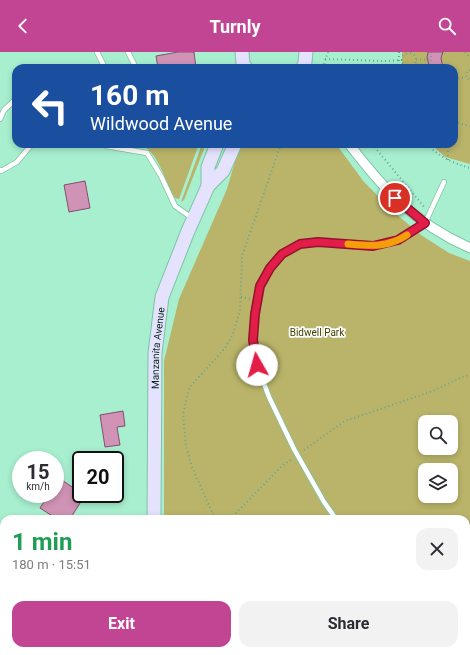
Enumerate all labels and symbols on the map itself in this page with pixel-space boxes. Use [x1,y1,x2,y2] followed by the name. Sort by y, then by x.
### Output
[378,181,412,215] pin
[149,307,166,389] street label: Manzanita Avenue
[290,327,345,338] park label: Bidwell Park
[236,344,278,386] position arrow
[72,451,124,503] speed limit sign: 20

